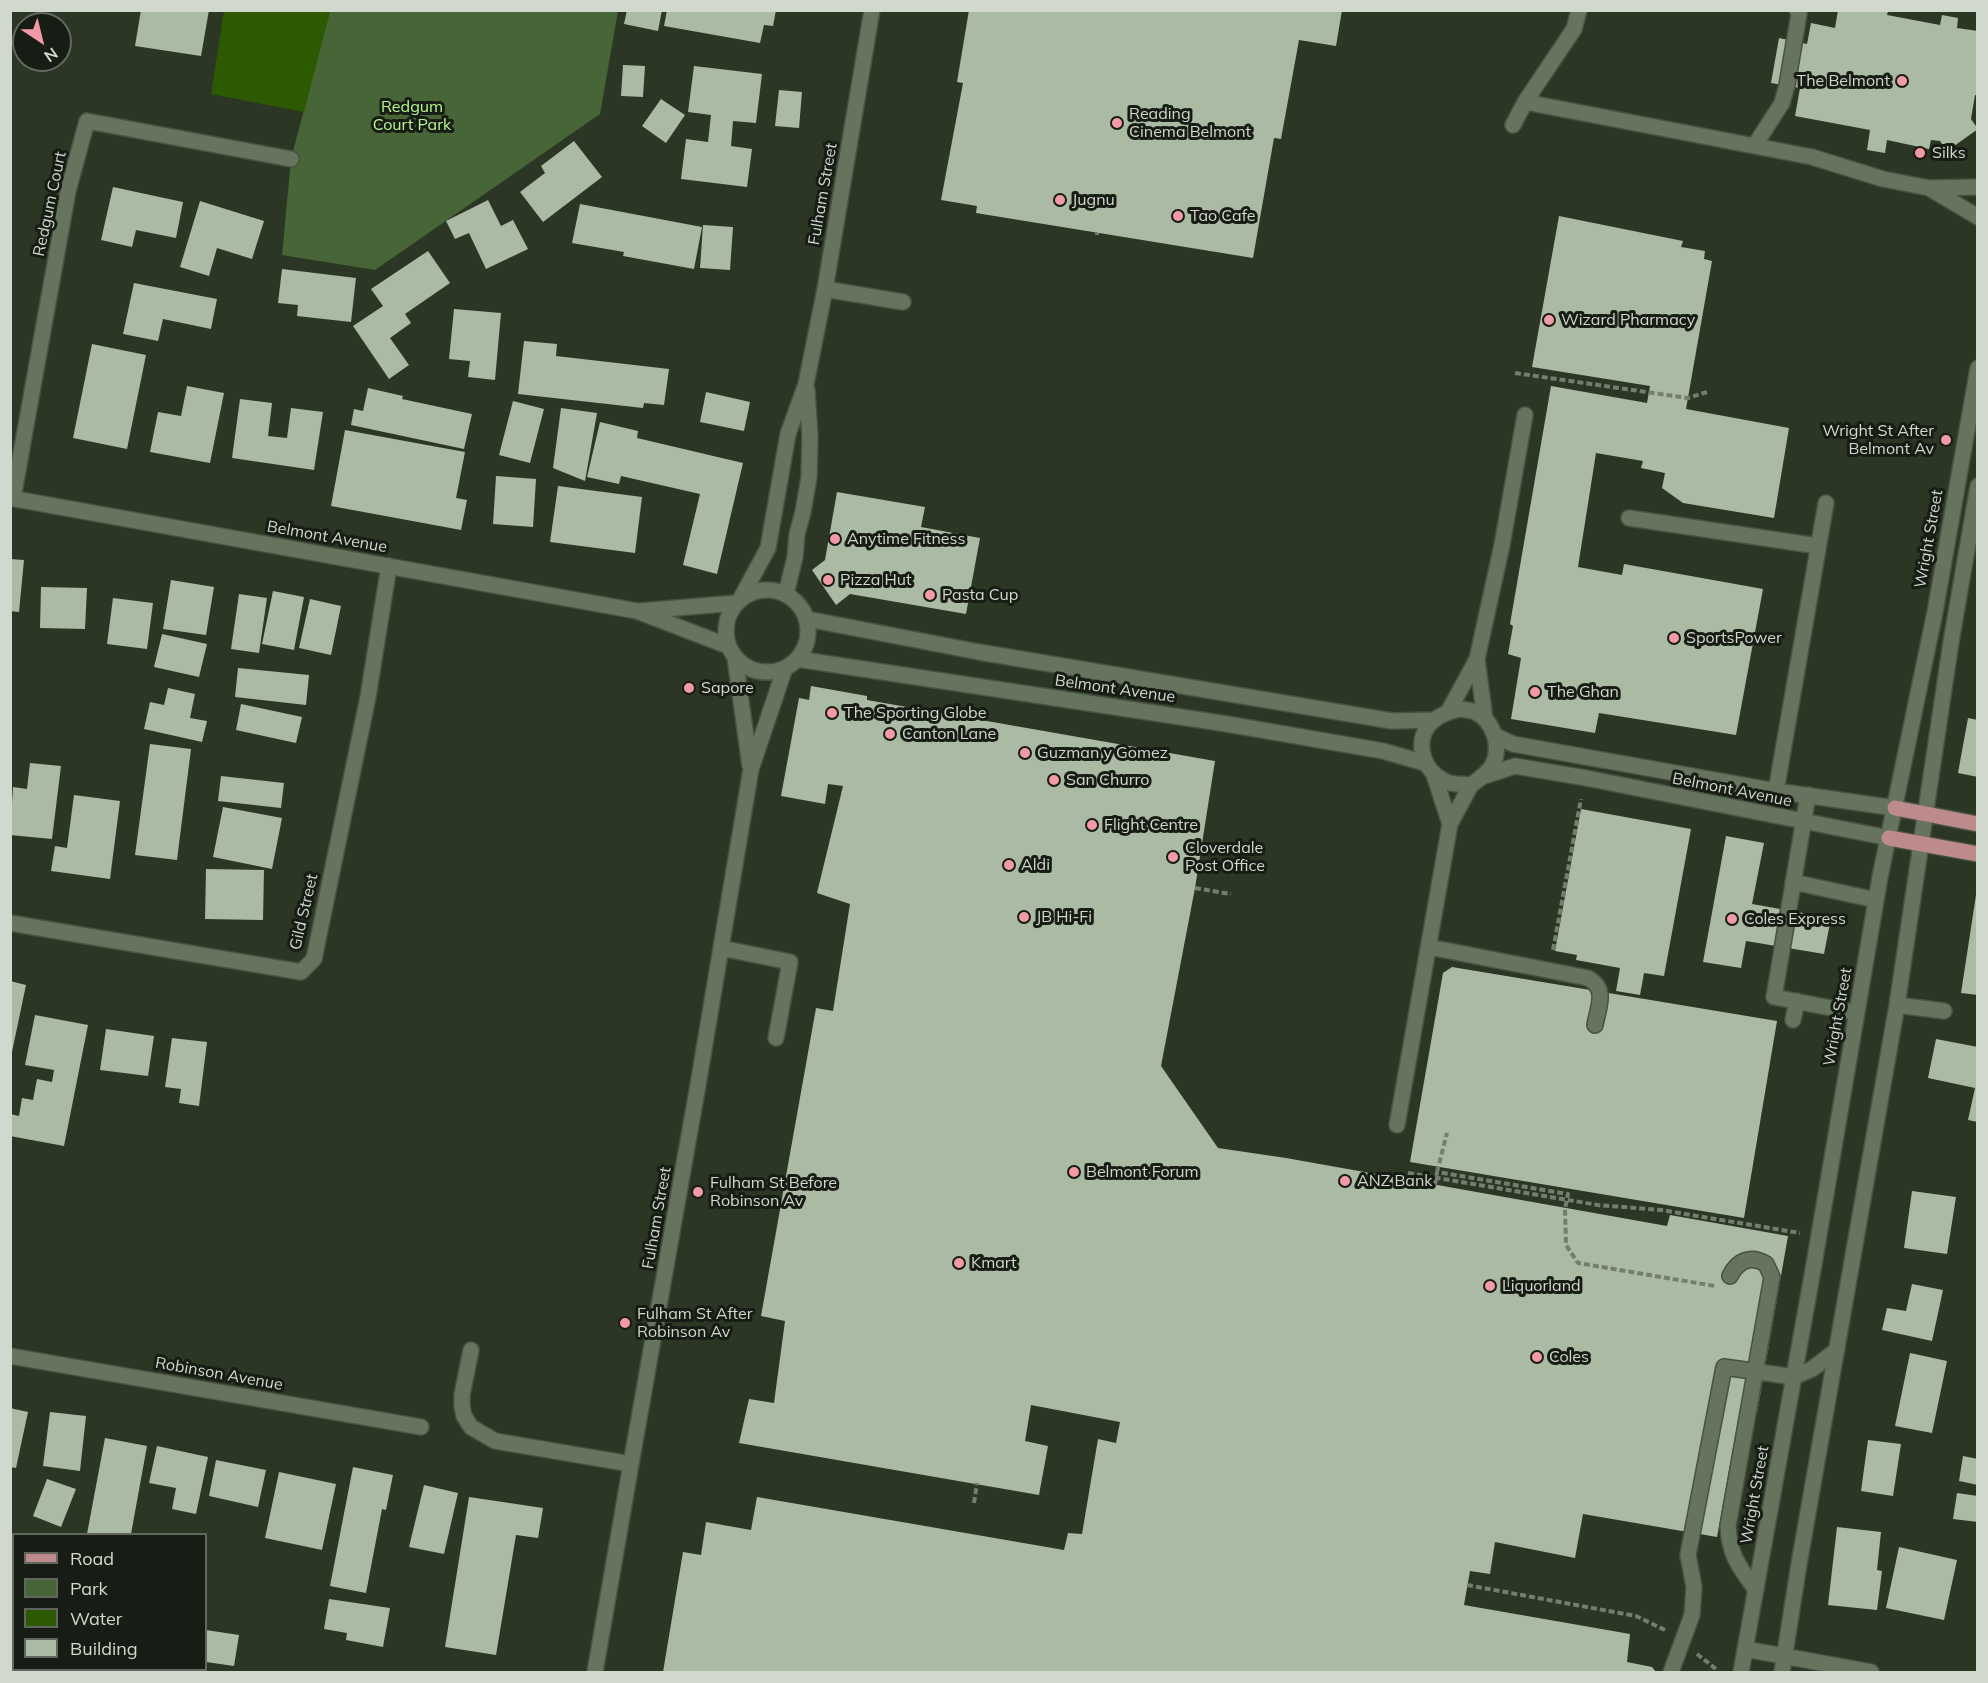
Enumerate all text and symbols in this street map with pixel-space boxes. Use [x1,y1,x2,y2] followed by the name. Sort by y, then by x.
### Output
[12,12,72,72] north arrow
[40,43,62,67] text: N
[1797,71,1890,91] place label: The Belmont
[1895,74,1909,88] marker: The Belmont
[373,97,451,135] park label: Redgum Court Park
[1129,104,1251,142] place label: Reading Cinema Belmont
[1110,116,1124,130] marker: Reading Cinema Belmont
[805,141,841,247] street label: Fulham Street
[1932,143,1966,163] place label: Silks
[1913,146,1927,160] marker: Silks
[29,150,71,258] street label: Redgum Court
[1072,190,1115,210] place label: Jugnu
[1053,193,1067,207] marker: Jugnu
[1190,206,1256,226] place label: Tao Cafe
[1171,209,1185,223] marker: Tao Cafe
[1561,310,1695,330] place label: Wizard Pharmacy
[1542,313,1556,327] marker: Wizard Pharmacy
[1822,421,1934,459] place label: Wright St After Belmont Av
[1939,433,1953,447] marker: Wright St After Belmont Av
[1911,488,1947,590] street label: Wright Street
[266,517,388,557] street label: Belmont Avenue
[847,529,965,549] place label: Anytime Fitness
[828,532,842,546] marker: Anytime Fitness
[840,570,912,590] place label: Pizza Hut
[821,573,835,587] marker: Pizza Hut
[942,585,1018,605] place label: Pasta Cup
[923,588,937,602] marker: Pasta Cup
[1686,628,1782,648] place label: SportsPower
[1667,631,1681,645] marker: SportsPower
[1054,671,1176,707] street label: Belmont Avenue
[701,678,754,698] place label: Sapore
[682,681,696,695] marker: Sapore
[1547,682,1619,702] place label: The Ghan
[1528,685,1542,699] marker: The Ghan
[844,703,986,723] place label: The Sporting Globe
[825,706,839,720] marker: The Sporting Globe
[902,724,996,744] place label: Canton Lane
[883,727,897,741] marker: Canton Lane
[1037,743,1168,763] place label: Guzman y Gomez
[1018,746,1032,760] marker: Guzman y Gomez
[1671,769,1793,811] street label: Belmont Avenue
[1066,770,1149,790] place label: San Churro
[1047,773,1061,787] marker: San Churro
[1104,815,1198,835] place label: Flight Centre
[1085,818,1099,832] marker: Flight Centre
[1185,838,1265,876] place label: Cloverdale Post Office
[1166,850,1180,864] marker: Cloverdale Post Office
[1021,855,1050,875] place label: Aldi
[1002,858,1016,872] marker: Aldi
[286,872,322,952] street label: Gild Street
[1036,907,1092,927] place label: JB Hi-Fi
[1744,909,1846,929] place label: Coles Express
[1017,910,1031,924] marker: JB Hi-Fi
[1725,912,1739,926] marker: Coles Express
[1820,966,1856,1068] street label: Wright Street
[1086,1162,1199,1182] place label: Belmont Forum
[639,1165,675,1271] street label: Fulham Street
[1067,1165,1081,1179] marker: Belmont Forum
[1357,1171,1433,1191] place label: ANZ Bank
[710,1173,837,1211] place label: Fulham St Before Robinson Av
[1338,1174,1352,1188] marker: ANZ Bank
[691,1185,705,1199] marker: Fulham St Before Robinson Av
[971,1253,1017,1273] place label: Kmart
[952,1256,966,1270] marker: Kmart
[1502,1276,1581,1296] place label: Liquorland
[1483,1279,1497,1293] marker: Liquorland
[637,1304,752,1342] place label: Fulham St After Robinson Av
[618,1316,632,1330] marker: Fulham St After Robinson Av
[1549,1347,1589,1367] place label: Coles
[1530,1350,1544,1364] marker: Coles
[154,1353,284,1395] street label: Robinson Avenue
[1737,1444,1773,1546] street label: Wright Street
[12,1533,207,1671] legend
[70,1547,114,1570] text: Road
[70,1577,108,1600] text: Park
[70,1607,122,1630] text: Water
[70,1637,138,1660] text: Building

